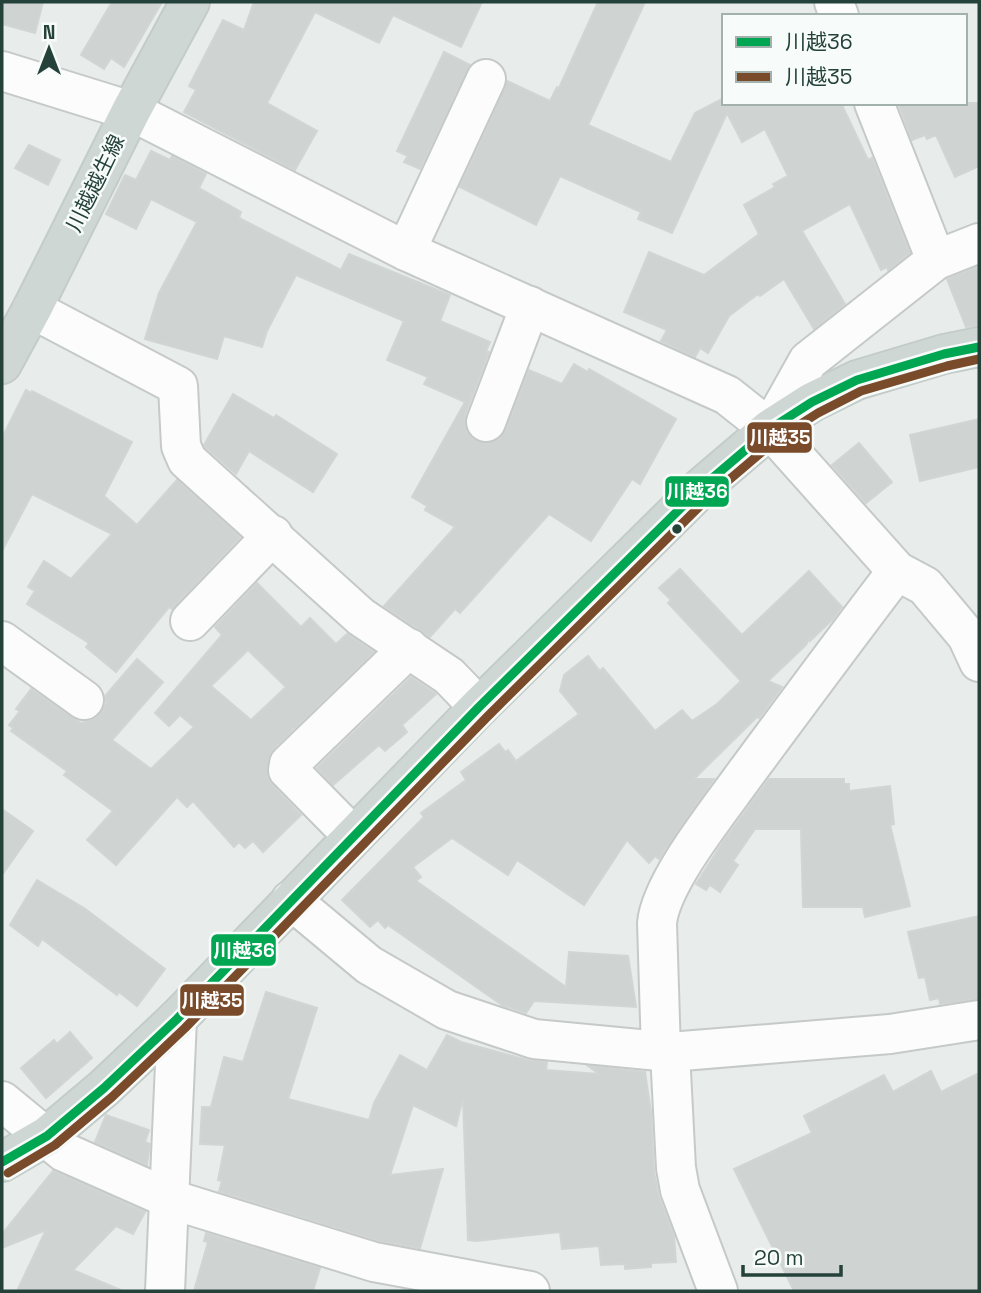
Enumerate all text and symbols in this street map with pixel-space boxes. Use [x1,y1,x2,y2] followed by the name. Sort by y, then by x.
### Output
[14,14,84,84] north arrow
[722,14,967,105] legend
[43,20,55,45] text: N
[785,28,853,55] text: 川越36
[785,63,852,90] text: 川越35
[60,130,130,236] street label: 川越越生線
[746,421,813,454] line badge: 川越35
[750,425,810,450] text: 川越35
[664,475,730,508] line badge: 川越36
[666,479,728,504] text: 川越36
[670,522,684,536] unlabelled marker
[210,933,277,967] line badge: 川越36
[213,938,275,963] text: 川越36
[179,983,245,1017] line badge: 川越35
[182,988,242,1013] text: 川越35
[743,1234,841,1278] scale bar
[754,1244,804,1271] text: 20 m

